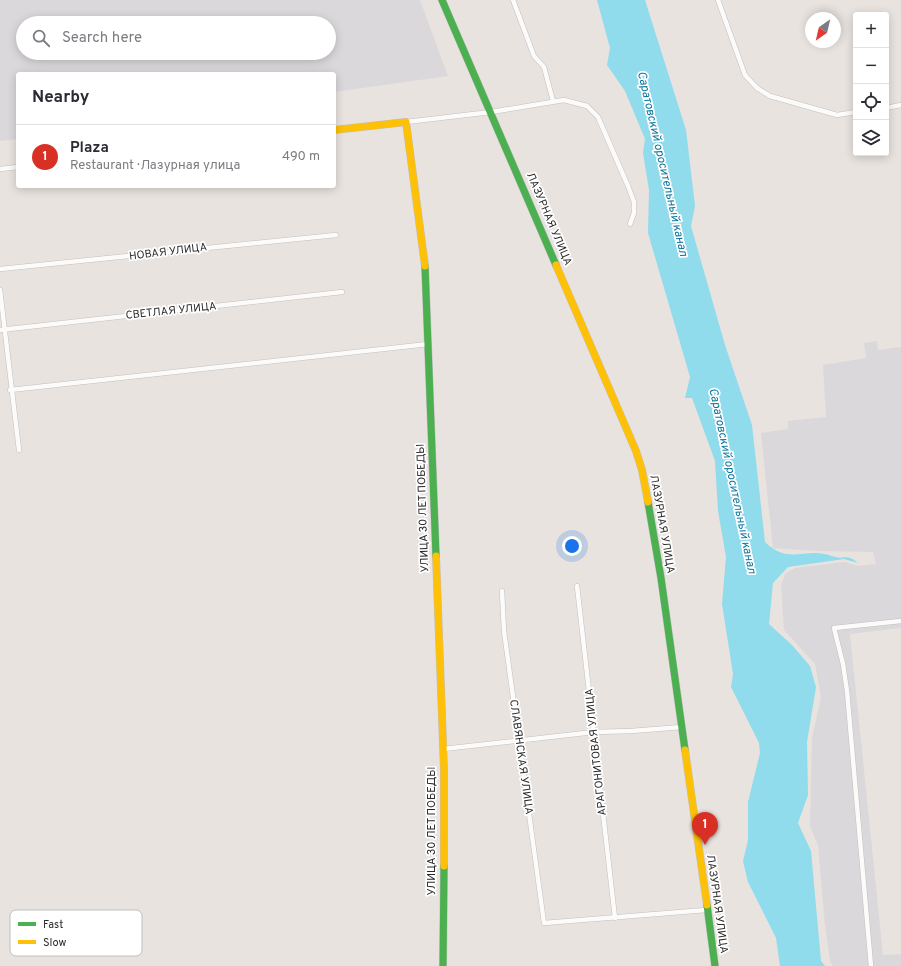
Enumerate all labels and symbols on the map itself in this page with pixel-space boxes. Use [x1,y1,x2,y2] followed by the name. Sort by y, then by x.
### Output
[805,12,841,48] north arrow
[633,70,691,259] water label: Саратовский оросительный канал
[523,170,575,268] street label: ЛАЗУРНАЯ УЛИЦА
[128,240,208,264] street label: НОВАЯ УЛИЦА
[125,299,217,323] street label: СВЕТЛАЯ УЛИЦА
[704,387,760,576] water label: Саратовский оросительный канал
[414,443,432,573] street label: УЛИЦА 30 ЛЕТ ПОБЕДЫ
[646,474,678,574] street label: ЛАЗУРНАЯ УЛИЦА
[562,536,582,556] your location
[582,688,610,816] street label: АРАГОНИТОВАЯ УЛИЦА
[506,699,536,815] street label: СЛАВЯНСКАЯ УЛИЦА
[425,767,439,895] street label: УЛИЦА 30 ЛЕТ ПОБЕДЫ
[692,812,718,845] pin: 1
[703,853,731,955] street label: ЛАЗУРНАЯ УЛИЦА
[10,910,142,956] legend
[43,918,63,932] text: Fast
[43,936,66,950] text: Slow

